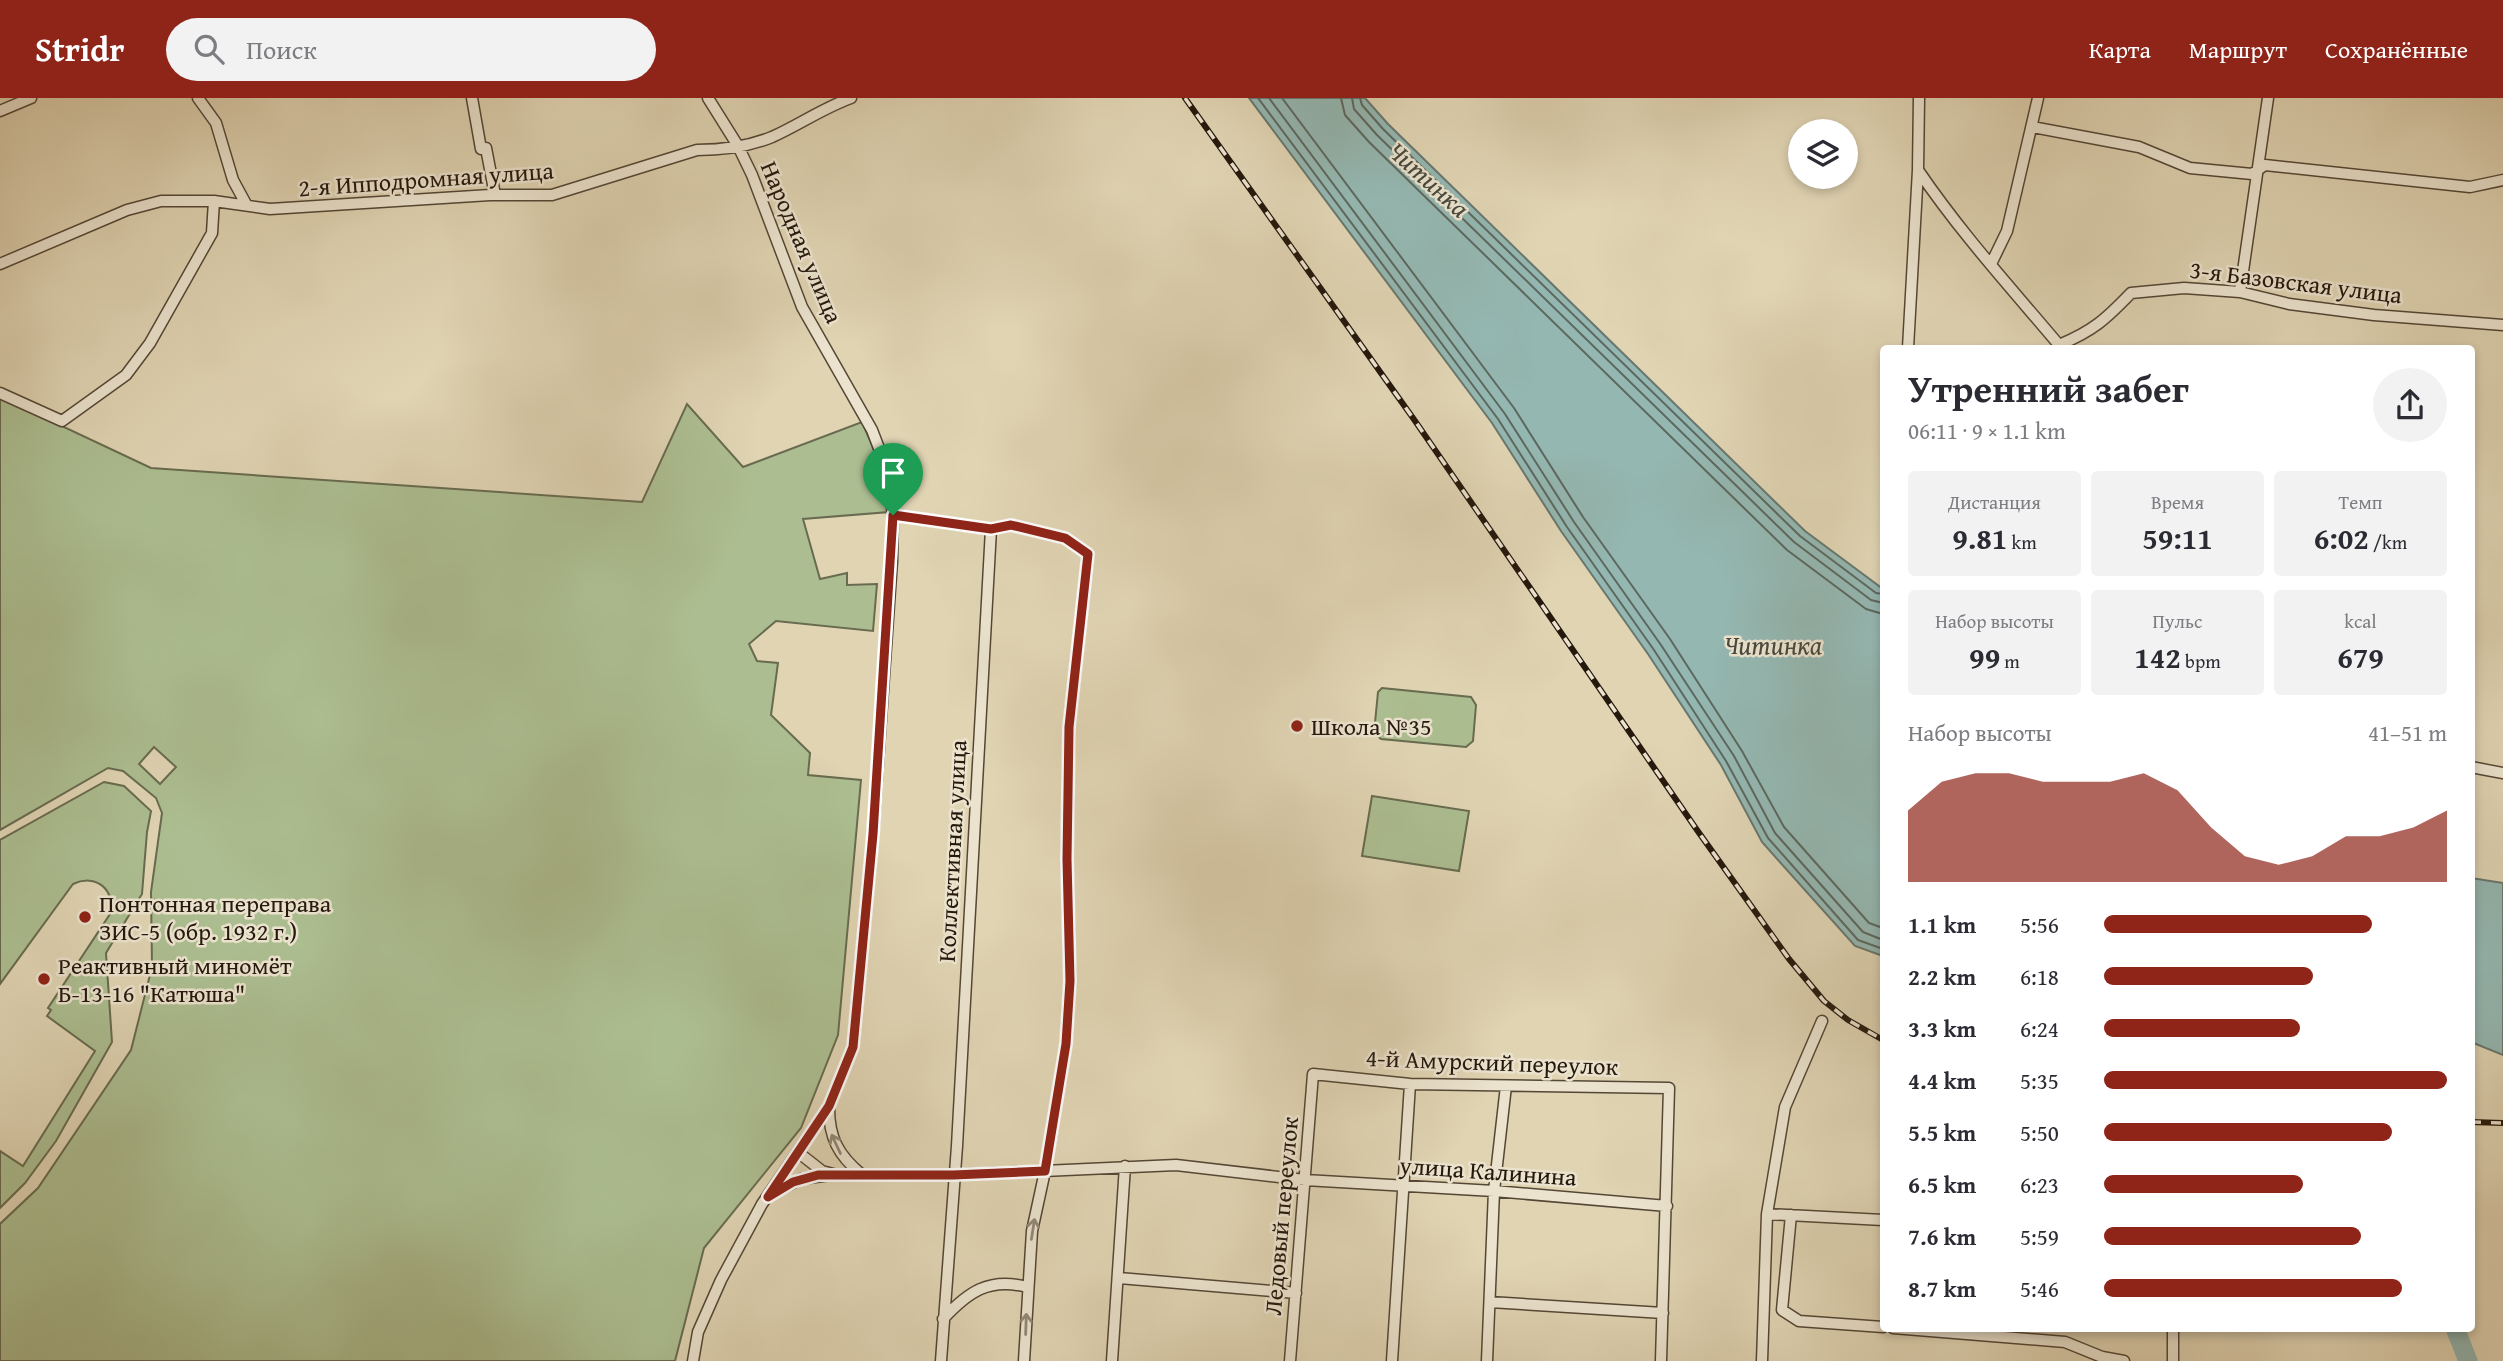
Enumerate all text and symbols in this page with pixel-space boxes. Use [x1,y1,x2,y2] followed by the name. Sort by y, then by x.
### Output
[166,18,656,81] search box
[35,25,124,73] text: Stridr
[190,30,228,68] icon: search
[246,30,317,69] text: Поиск
[2089,32,2151,67] text: Карта
[2189,32,2287,67] text: Маршрут
[2325,32,2468,67] text: Сохранённые
[1788,119,1858,189] map controls
[1788,119,1858,189] button: layers
[1379,132,1479,226] water label: Читинка
[297,153,555,205] street label: 2-я Ипподромная улица
[752,155,852,329] street label: Народная улица
[2188,252,2405,312] street label: 3-я Базовская улица
[1908,360,2189,416] text: Утренний забег
[2373,368,2447,442] button: share
[1908,414,2066,447] text: 06:11 · 9 × 1.1 km
[863,443,923,515] pin
[874,454,912,492] icon: arrive
[1948,488,2041,516] text: Дистанция
[2151,488,2204,516] text: Время
[2339,488,2382,516] text: Темп
[1952,516,2007,560] text: 9.81
[2142,516,2213,560] text: 59:11
[2314,516,2369,560] text: 6:02
[2007,528,2037,556] text: km
[2369,528,2407,556] text: /km
[1935,607,2054,635] text: Набор высоты
[2153,607,2202,635] text: Пульс
[2344,607,2377,635] text: kcal
[1724,625,1822,664] water label: Читинка
[1969,635,2000,679] text: 99
[2134,635,2181,679] text: 142
[2337,635,2384,679] text: 679
[2000,647,2020,675] text: m
[2181,647,2221,675] text: bpm
[1311,709,1432,744] place label: Школа №35
[1908,716,2052,749] text: Набор высоты
[2368,716,2447,749] text: 41–51 m
[1289,718,1305,734] marker: Школа №35
[929,738,975,963] street label: Коллективная улица
[99,886,332,949] place label: Понтонная переправа ЗИС-5 (обр. 1932 г.)
[1908,908,1976,941] text: 1.1 km
[2020,908,2059,941] text: 5:56
[77,909,93,925] marker: Понтонная переправа ЗИС-5 (обр. 1932 г.)
[58,948,292,1011] place label: Реактивный миномёт Б-13-16 "Катюша"
[1908,960,1976,993] text: 2.2 km
[2020,960,2059,993] text: 6:18
[36,971,52,987] marker: Реактивный миномёт Б-13-16 "Катюша"
[1908,1012,1976,1045] text: 3.3 km
[2020,1012,2059,1045] text: 6:24
[1365,1040,1619,1084] street label: 4-й Амурский переулок
[1908,1064,1976,1097] text: 4.4 km
[2020,1064,2059,1097] text: 5:35
[1255,1115,1307,1317] street label: Ледовый переулок
[1908,1116,1976,1149] text: 5.5 km
[2020,1116,2059,1149] text: 5:50
[829,1134,842,1155] one-way arrow
[1397,1147,1578,1195] street label: улица Калинина
[1908,1168,1976,1201] text: 6.5 km
[2020,1168,2059,1201] text: 6:23
[1027,1218,1040,1241] one-way arrow
[1908,1220,1976,1253] text: 7.6 km
[2020,1220,2059,1253] text: 5:59
[1908,1272,1976,1305] text: 8.7 km
[2020,1272,2059,1305] text: 5:46
[1019,1313,1032,1336] one-way arrow

